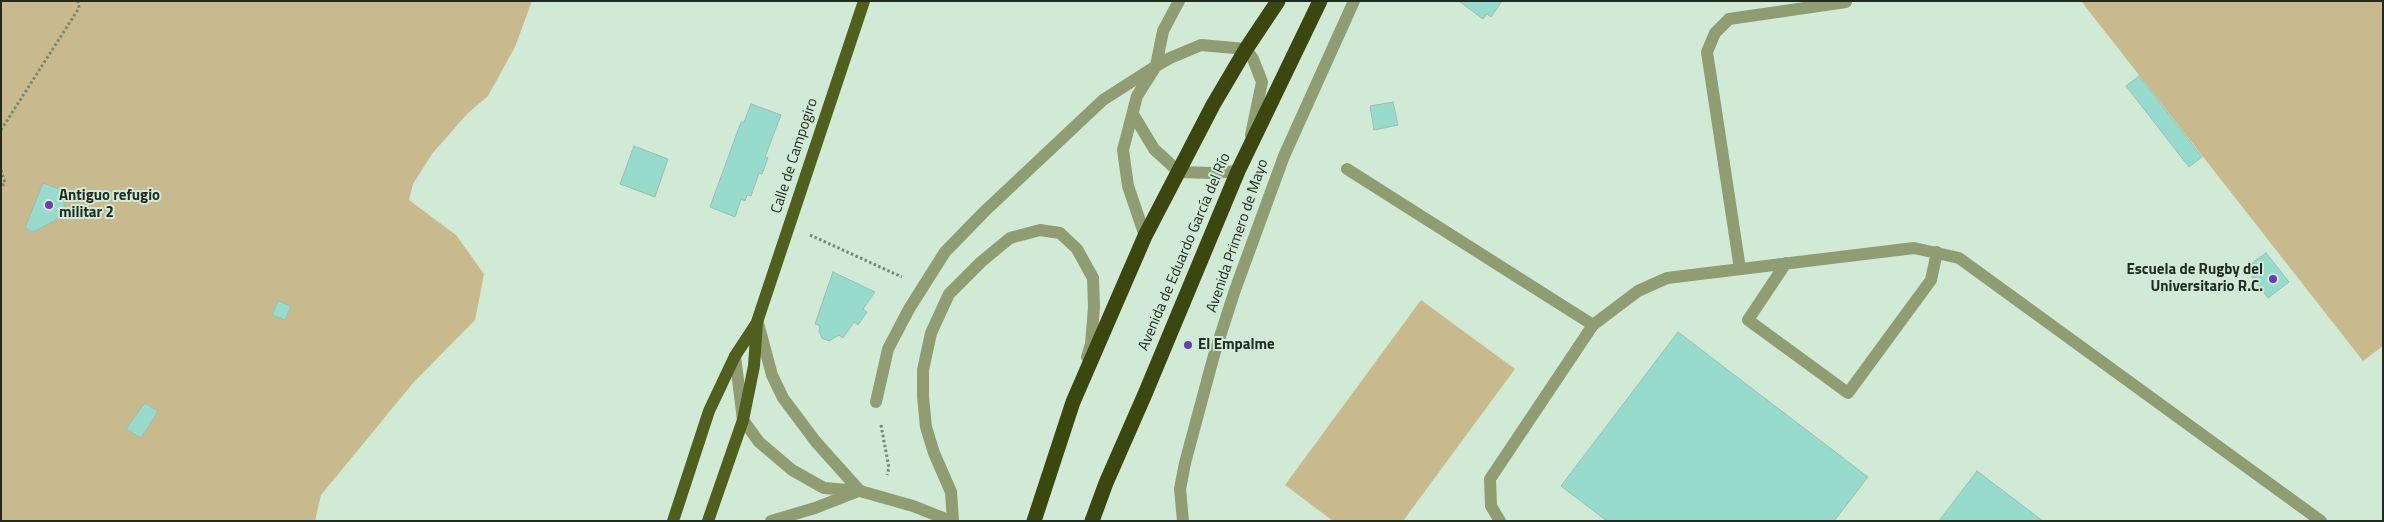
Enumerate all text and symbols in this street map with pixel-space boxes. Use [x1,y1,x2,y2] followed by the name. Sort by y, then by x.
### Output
[768,96,822,216] street label: Calle de Campogiro
[1135,150,1235,354] street label: Avenida de Eduardo García del Río
[1203,157,1273,315] street label: Avenida Primero de Mayo
[59,187,160,222] place label: Antiguo refugio militar 2
[43,199,55,211] marker: Antiguo refugio militar 2
[2126,261,2263,296] place label: Escuela de Rugby del Universitario R.C.
[2267,273,2279,285] marker: Escuela de Rugby del Universitario R.C.
[1198,336,1275,354] place label: El Empalme
[1182,339,1194,351] marker: El Empalme

